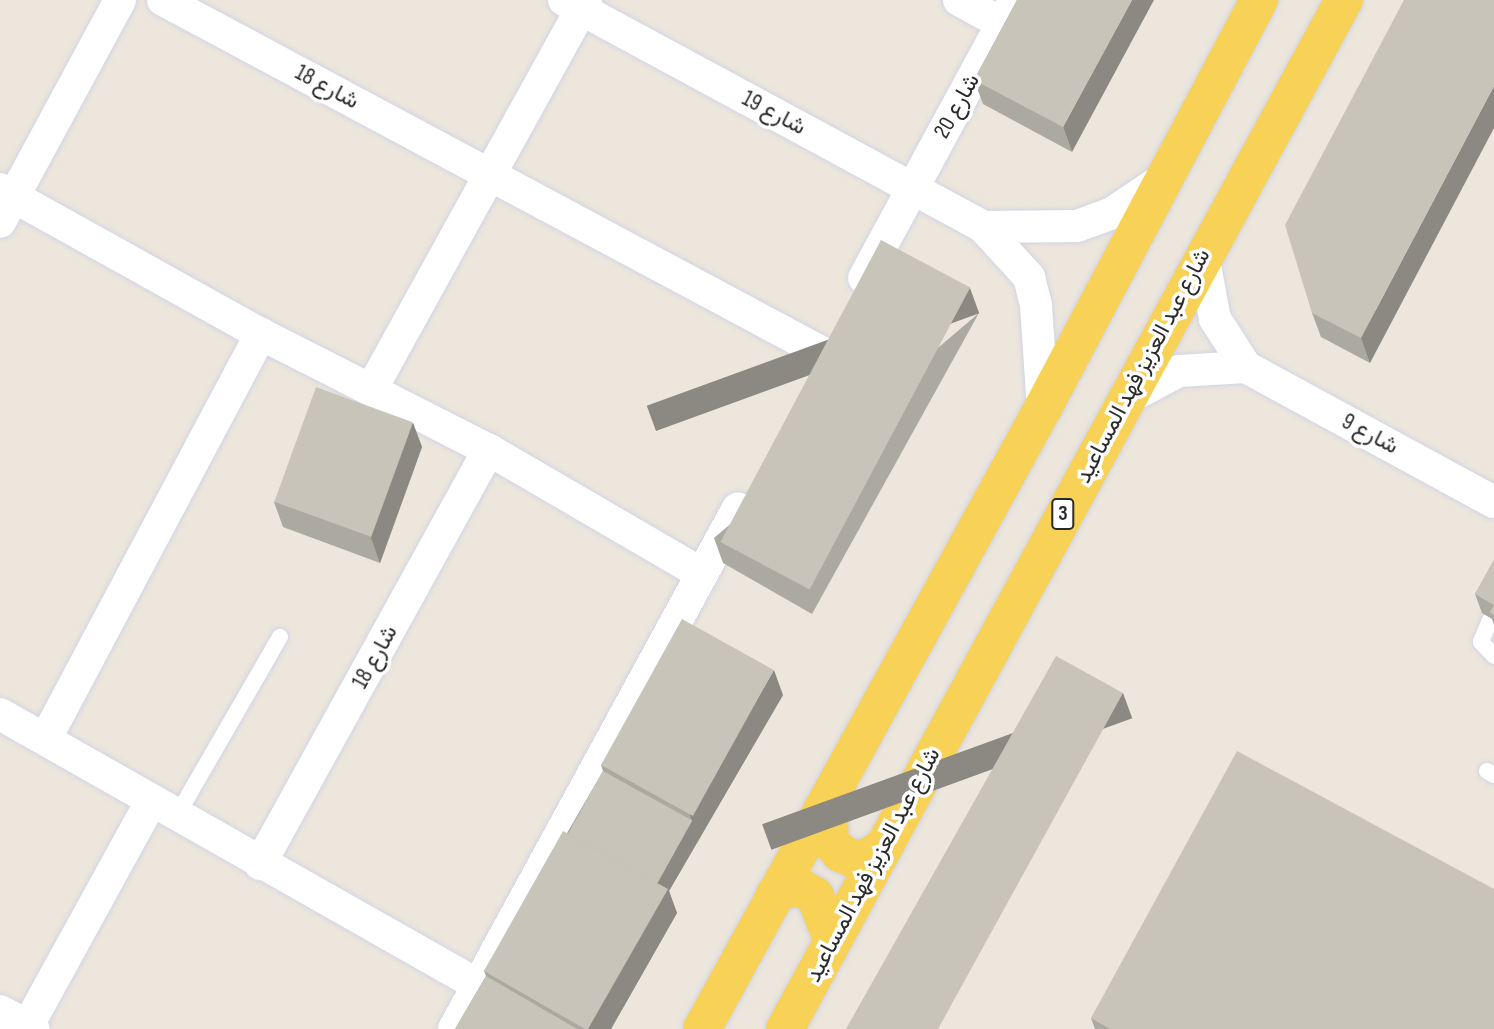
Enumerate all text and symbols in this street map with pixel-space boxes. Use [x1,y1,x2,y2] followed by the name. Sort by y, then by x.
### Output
[290,59,364,115] street label: شارع 18
[928,69,986,143] street label: شارع 20
[737,85,811,141] street label: شارع 19
[1069,244,1217,488] street label: شارع عبد العزيز فهد المساعيد
[1337,408,1403,460] street label: شارع 9
[1051,496,1075,532] road number: 3
[346,621,404,693] street label: شارع 18
[799,743,947,987] street label: شارع عبد العزيز فهد المساعيد

